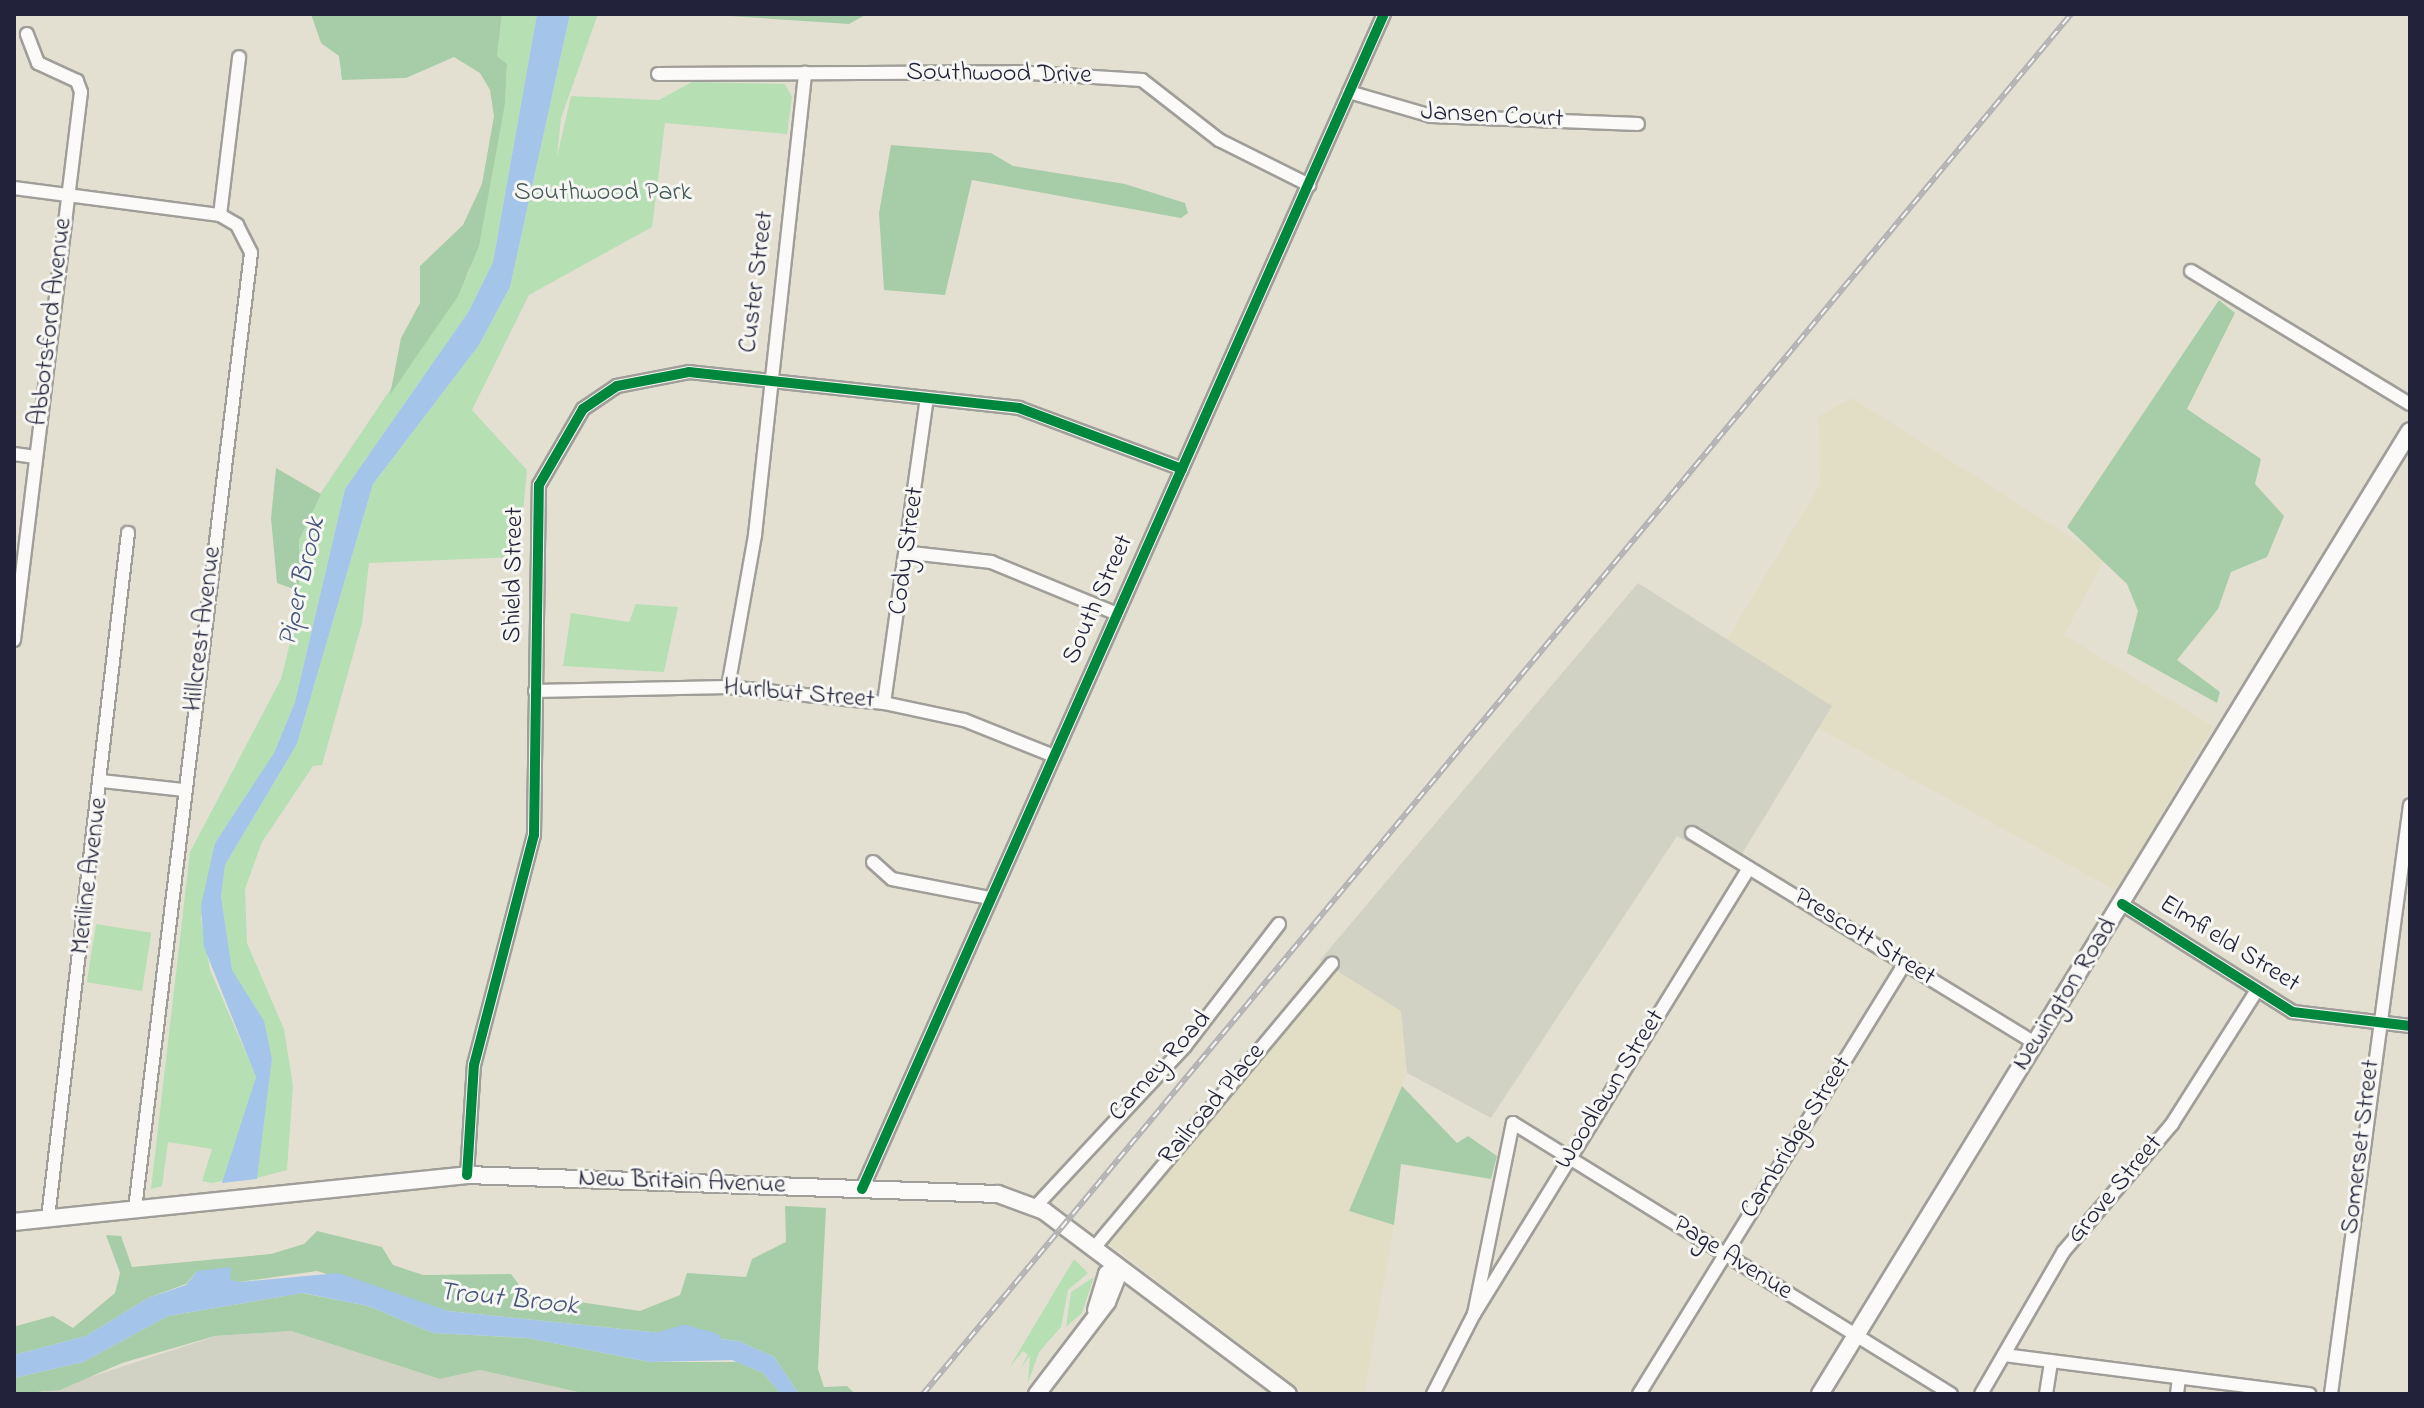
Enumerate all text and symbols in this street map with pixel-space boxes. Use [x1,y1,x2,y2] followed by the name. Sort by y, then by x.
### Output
[906,58,1092,92] street label: Southwood Drive
[1420,98,1564,136] street label: Jansen Court
[514,178,692,210] park label: Southwood Park
[734,209,782,355] street label: Custer Street
[24,216,80,428] street label: Abbotsford Avenue
[884,485,932,617] street label: Cody Street
[498,507,532,643] street label: Shield Street
[272,514,334,650] water label: Piper Brook
[1057,531,1141,669] street label: South Street
[178,545,230,713] street label: Hillcrest Avenue
[722,673,876,717] street label: Hurlbut Street
[66,796,116,956] street label: Meriline Avenue
[1787,882,1941,994] street label: Prescott Street
[2153,889,2305,1001] street label: Elmfield Street
[2007,913,2125,1077] street label: Newington Road
[1103,1005,1219,1129] street label: Carney Road
[1550,1005,1672,1175] street label: Woodlawn Street
[1153,1038,1273,1172] street label: Railroad Place
[1735,1051,1859,1225] street label: Cambridge Street
[2336,1058,2388,1236] street label: Somerset Street
[2062,1129,2170,1251] street label: Grove Street
[578,1164,786,1202] street label: New Britain Avenue
[1666,1210,1798,1308] street label: Page Avenue
[437,1276,579,1324] water label: Trout Brook

